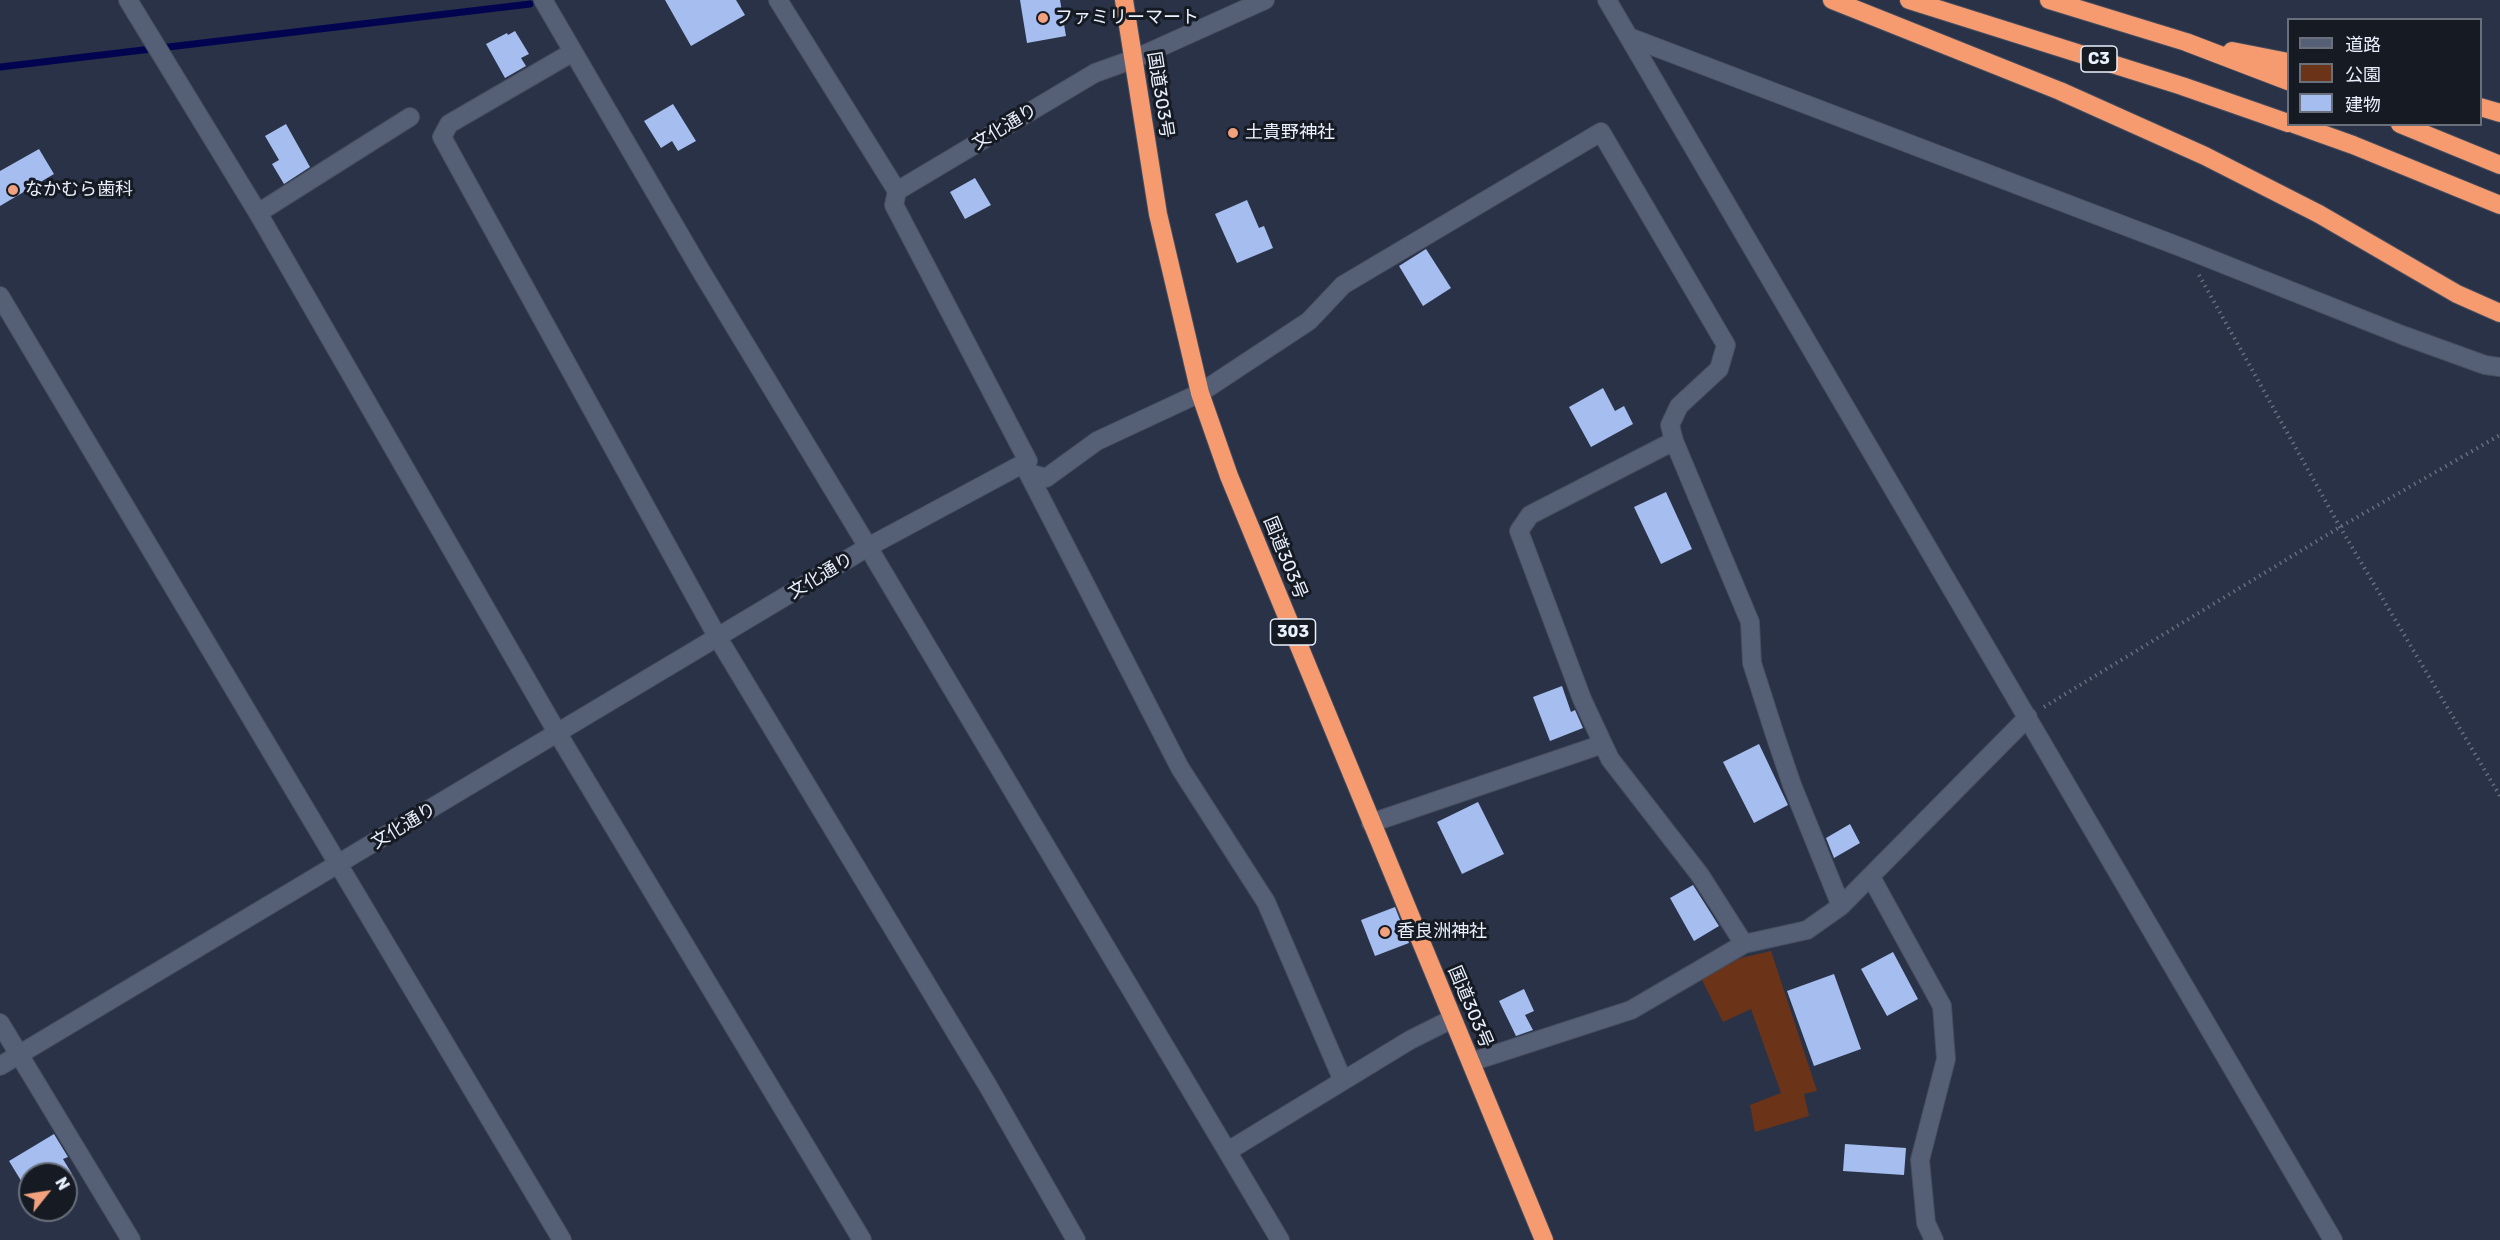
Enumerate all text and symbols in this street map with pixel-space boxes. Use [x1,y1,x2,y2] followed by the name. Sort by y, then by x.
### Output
[1055,7,1199,29] place label: ファミリーマート
[1036,11,1050,25] marker: ファミリーマート
[2287,18,2482,126] legend
[2345,34,2381,56] text: 道路
[2081,46,2117,72] road number: C3
[1143,50,1177,140] street label: 国道303号
[2345,64,2381,86] text: 公園
[2345,94,2381,116] text: 建物
[969,99,1041,155] street label: 文化通り
[1245,122,1335,144] place label: 土貴野神社
[1226,126,1240,140] marker: 土貴野神社
[25,179,133,201] place label: なかむら歯科
[6,183,20,197] marker: なかむら歯科
[1259,514,1311,602] street label: 国道303号
[785,548,857,604] street label: 文化通り
[1270,619,1316,645] road number: 303
[368,798,440,854] street label: 文化通り
[1397,921,1487,943] place label: 香良洲神社
[1378,925,1392,939] marker: 香良洲神社
[1443,963,1497,1051] street label: 国道303号
[18,1162,78,1222] north arrow
[51,1174,73,1193] text: N

